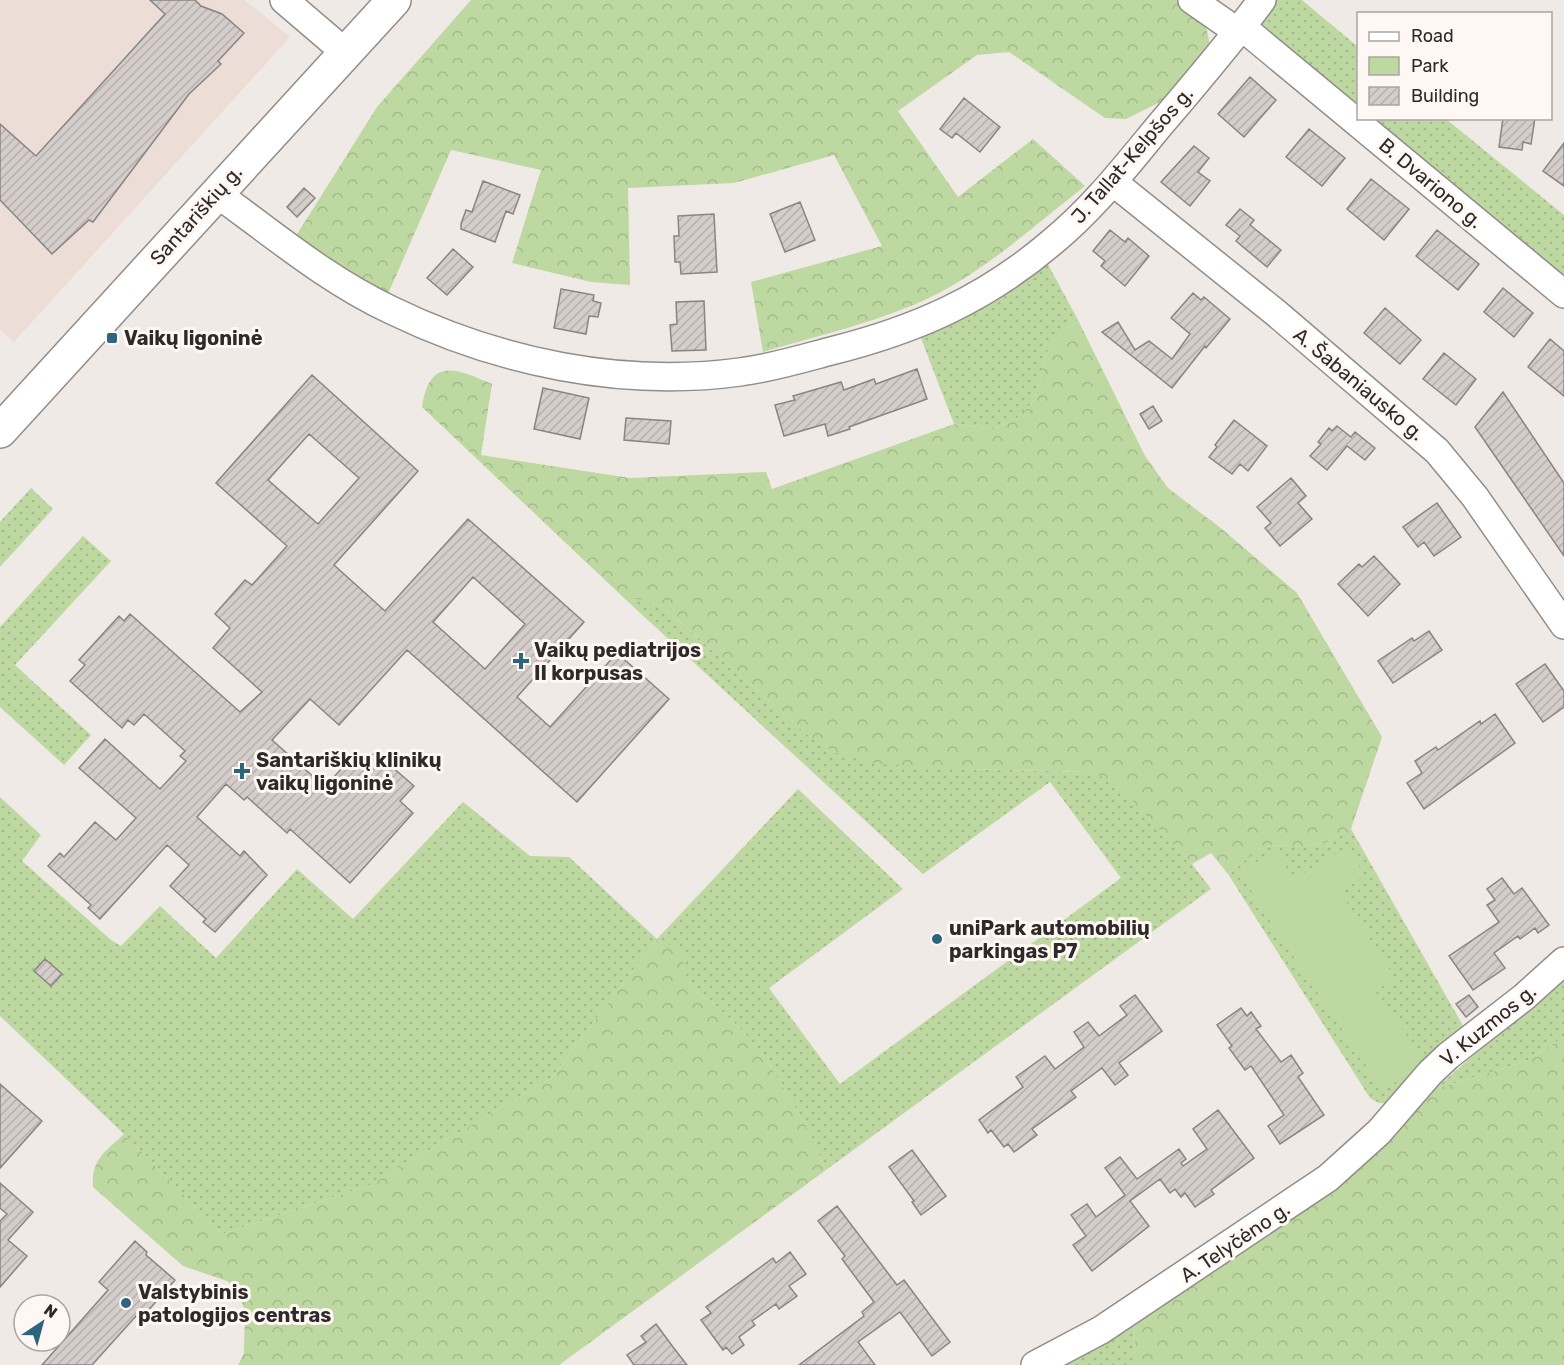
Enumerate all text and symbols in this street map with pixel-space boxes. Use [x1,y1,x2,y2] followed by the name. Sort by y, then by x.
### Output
[1357,12,1552,120] legend
[1411,25,1454,47] text: Road
[1411,55,1449,77] text: Park
[1066,82,1198,228] street label: J. Tallat-Kelpšos g.
[1411,85,1479,107] text: Building
[1374,133,1488,233] street label: B. Dvariono g.
[145,160,247,270] street label: Santariškių g.
[1289,322,1429,446] street label: A. Šabaniausko g.
[124,326,263,350] place label: Vaikų ligoninė
[105,331,119,345] marker: Vaikų ligoninė
[534,638,701,685] place label: Vaikų pediatrijos II korpusas
[512,652,530,670] marker: Vaikų pediatrijos II korpusas
[256,748,442,795] place label: Santariškių klinikų vaikų ligoninė
[233,762,251,780] marker: Santariškių klinikų vaikų ligoninė
[949,916,1150,963] place label: uniPark automobilių parkingas P7
[930,932,944,946] marker: uniPark automobilių parkingas P7
[1435,979,1541,1071] street label: V. Kuzmos g.
[1176,1197,1294,1287] street label: A. Telyčėno g.
[138,1280,331,1327] place label: Valstybinis patologijos centras
[12,1293,72,1353] north arrow
[119,1296,133,1310] marker: Valstybinis patologijos centras
[40,1300,61,1322] text: N

